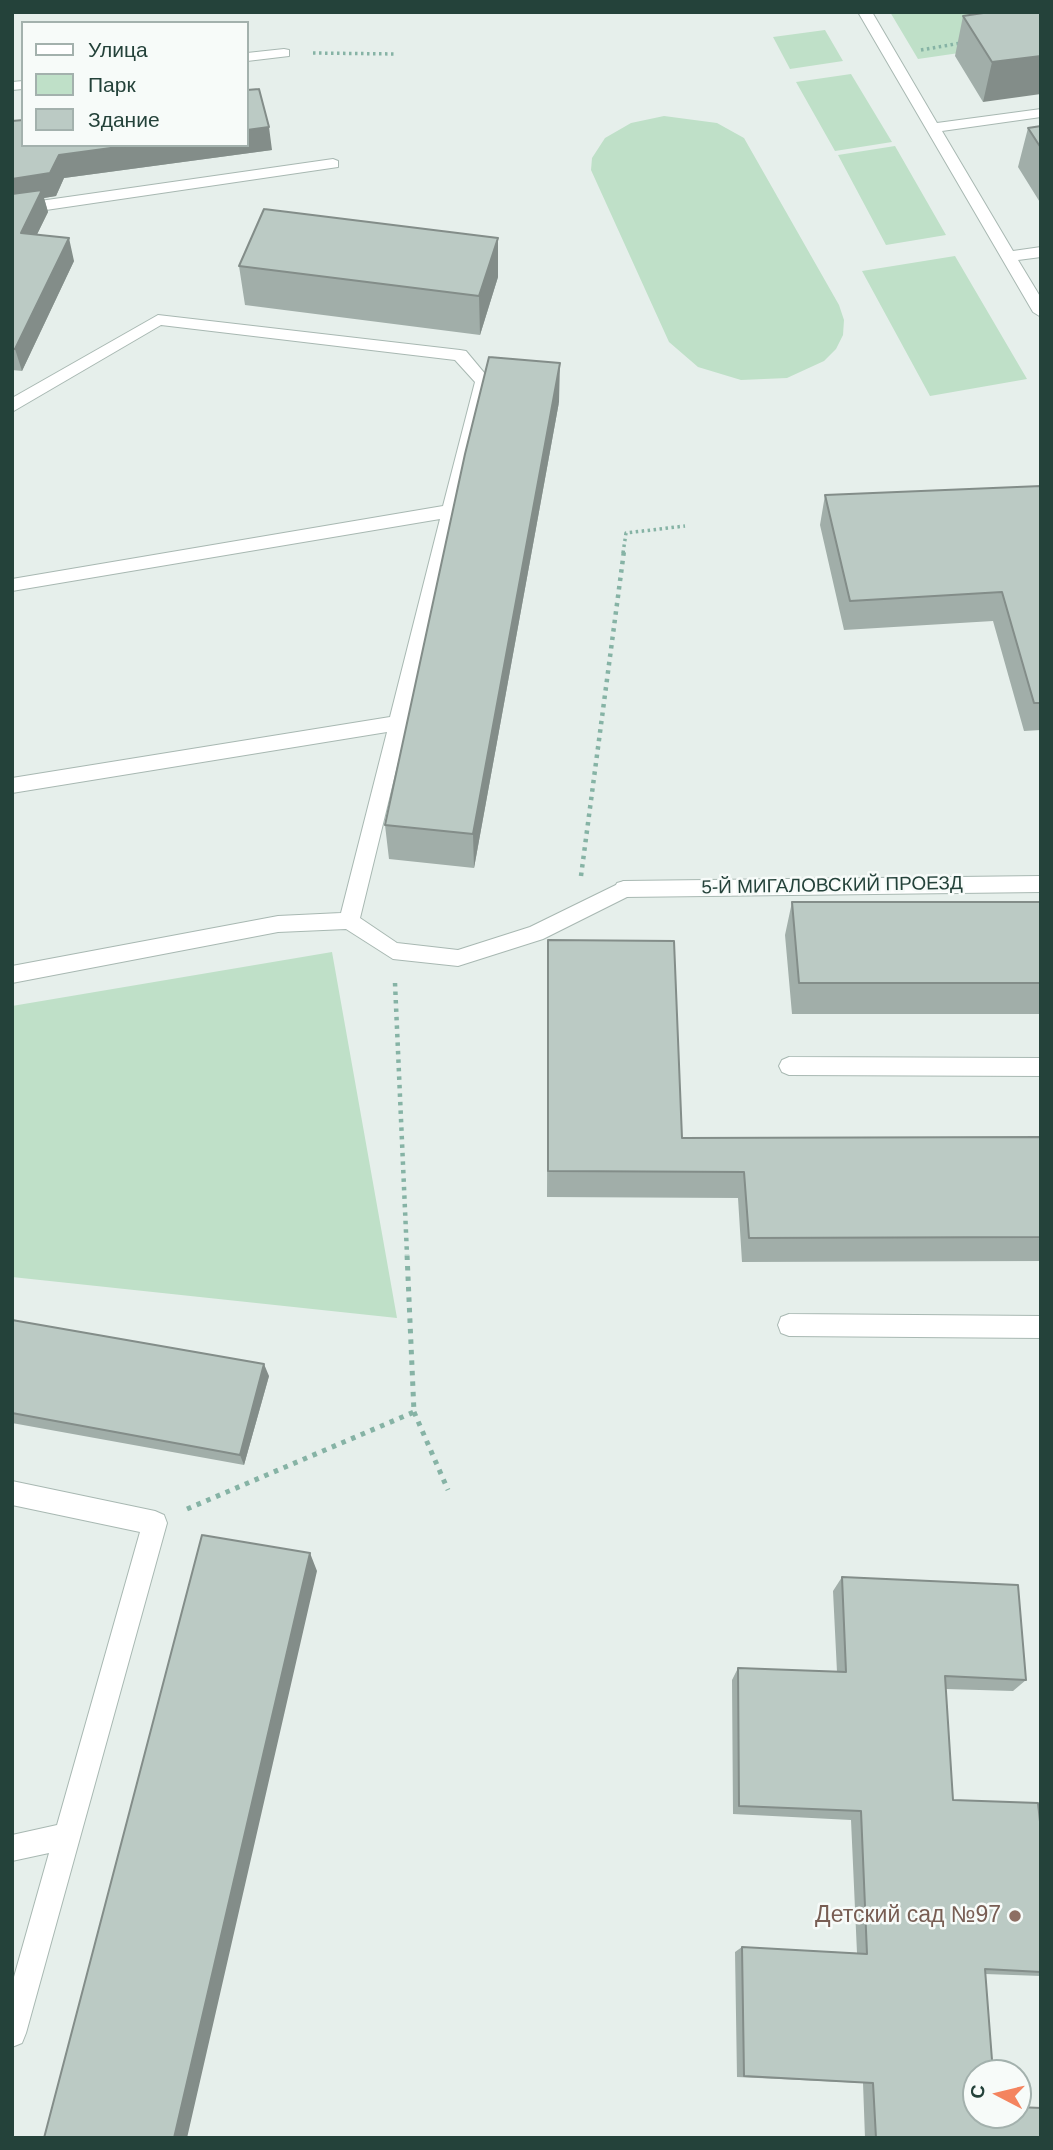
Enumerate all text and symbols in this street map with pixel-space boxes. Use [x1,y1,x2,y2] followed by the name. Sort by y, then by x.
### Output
[21,21,248,147] legend
[88,38,148,61] text: Улица
[88,73,136,96] text: Парк
[88,108,160,131] text: Здание
[701,872,963,900] street label: 5-Й МИГАЛОВСКИЙ ПРОЕЗД
[815,1902,1001,1930] place label: Детский сад №97
[1007,1908,1023,1924] marker: Детский сад №97
[962,2059,1032,2129] north arrow
[966,2084,989,2100] text: С

